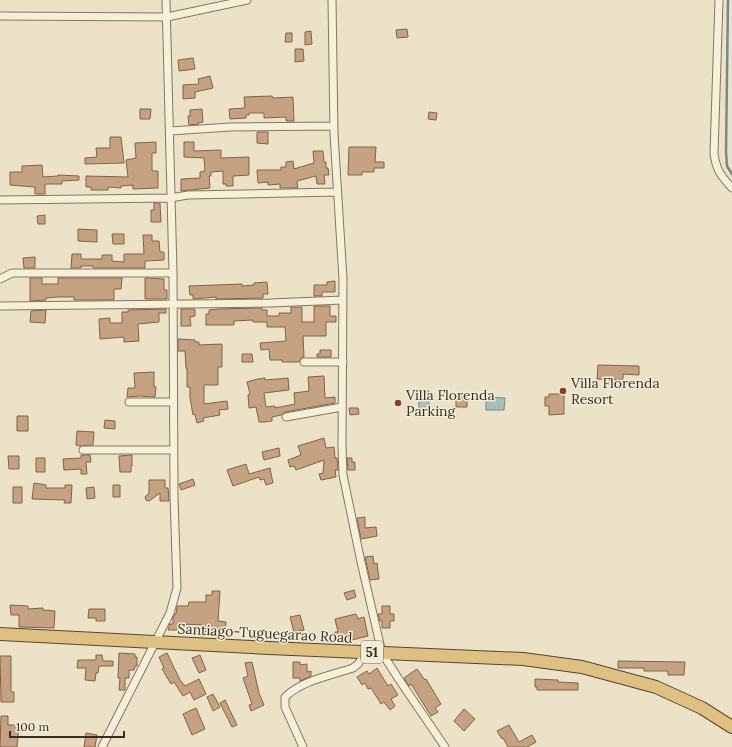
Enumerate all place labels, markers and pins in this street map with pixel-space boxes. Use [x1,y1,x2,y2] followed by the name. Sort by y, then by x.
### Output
[570,374,660,408] place label: Villa Florenda Resort
[405,386,495,420] place label: Villa Florenda Parking
[558,386,568,396] marker: Villa Florenda Resort
[393,398,403,408] marker: Villa Florenda Parking

